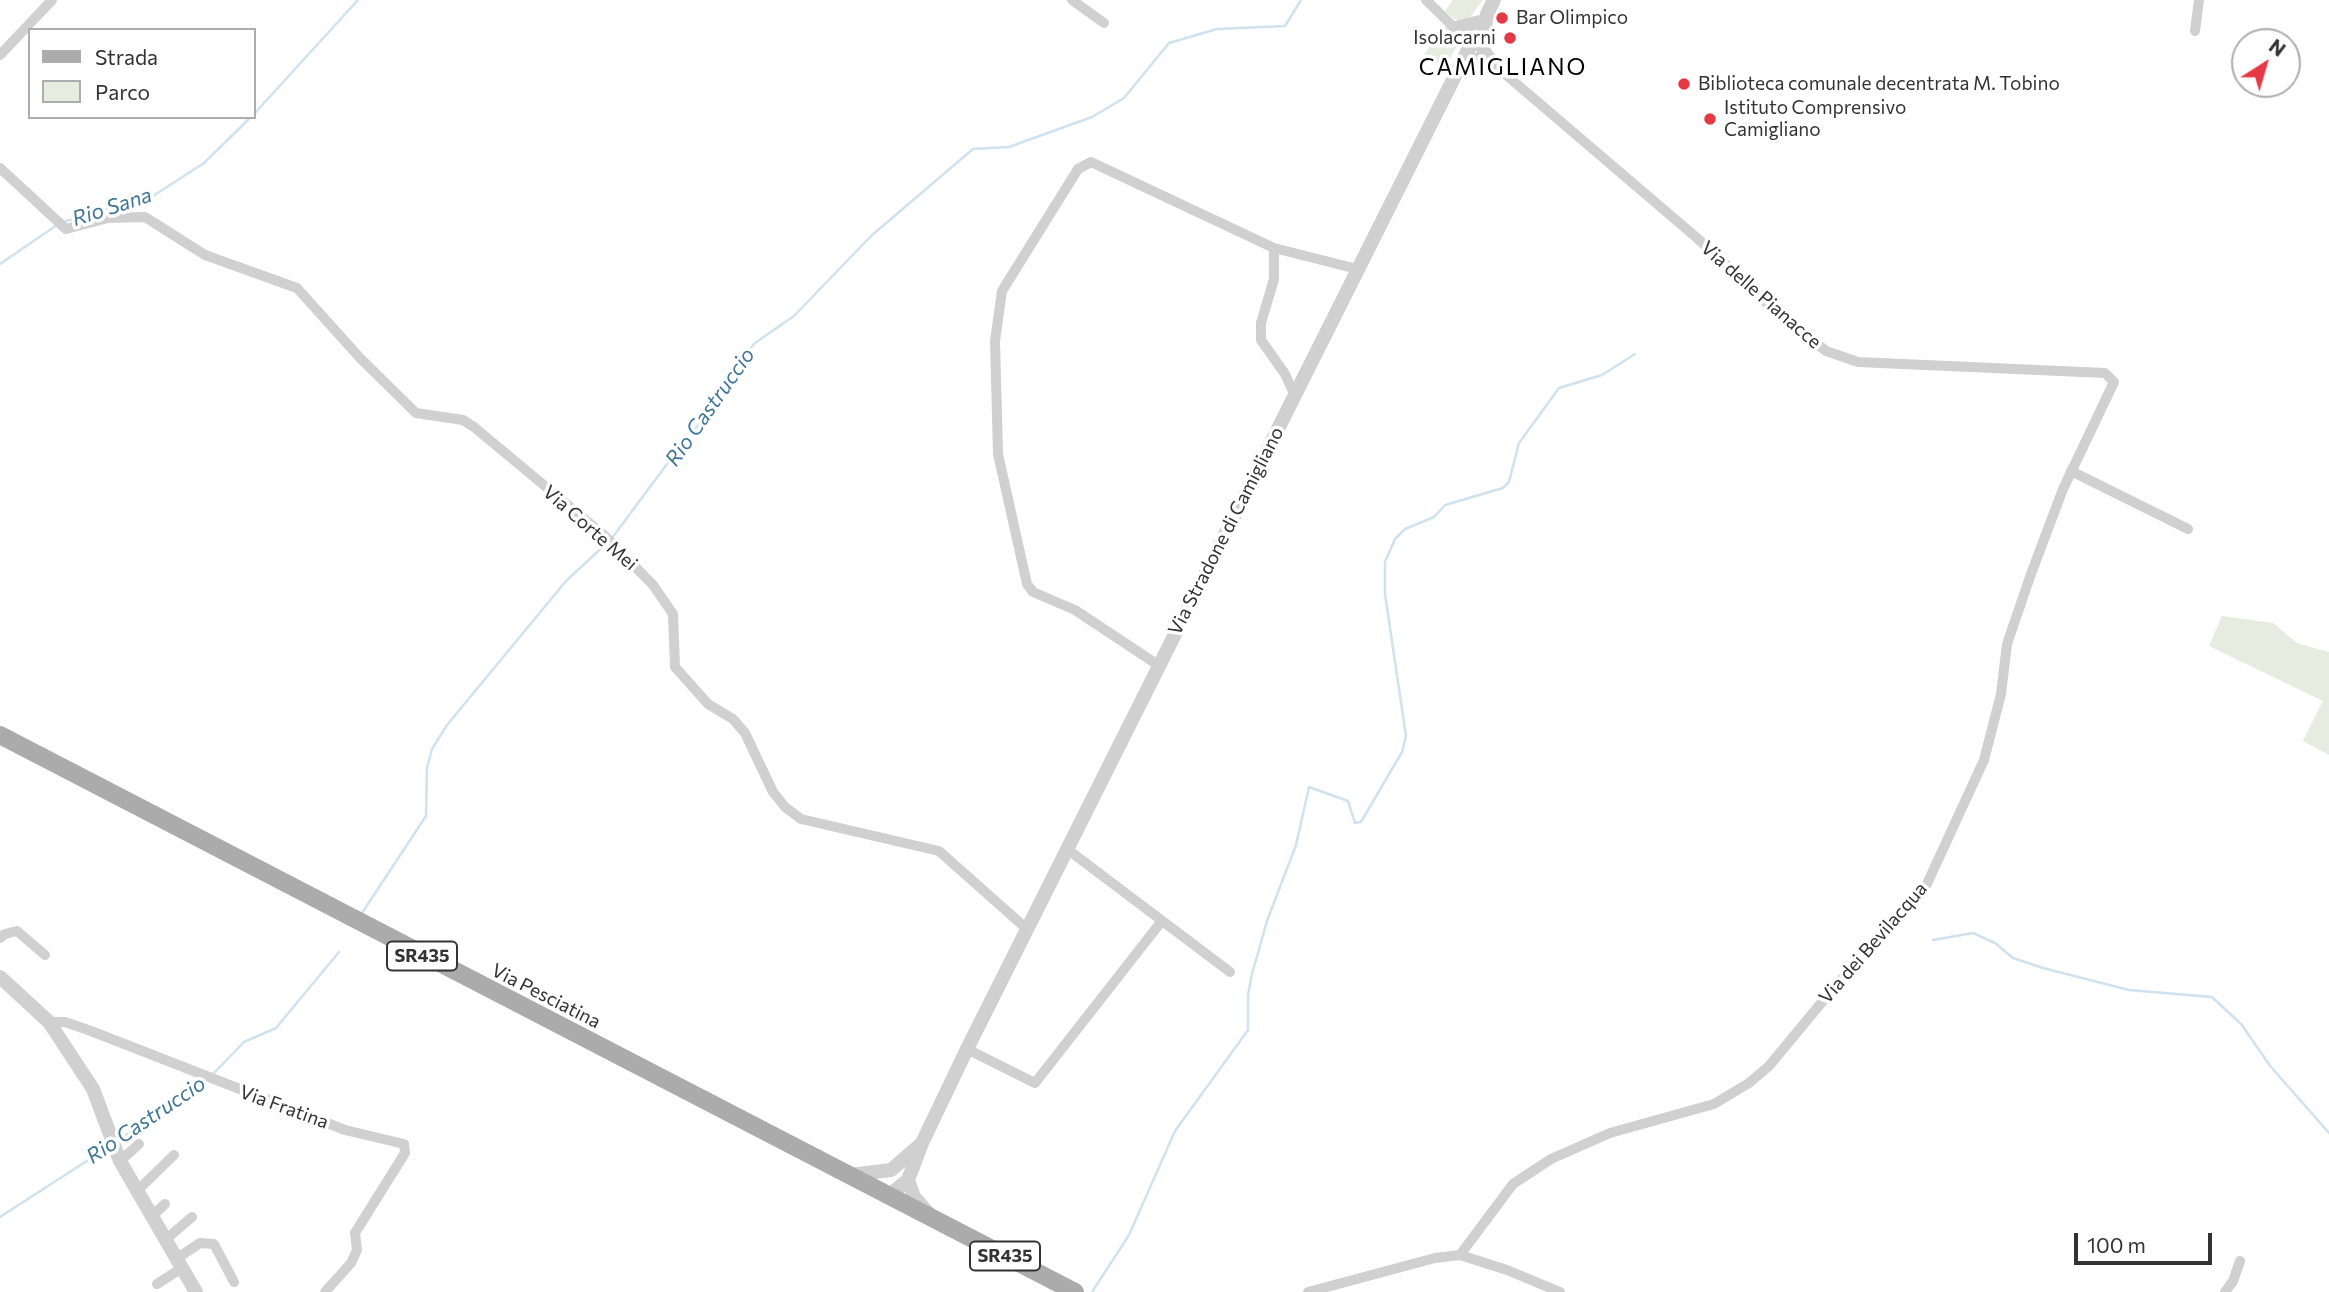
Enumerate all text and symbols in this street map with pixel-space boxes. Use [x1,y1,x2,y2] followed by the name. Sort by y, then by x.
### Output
[1516,7,1628,29] place label: Bar Olimpico
[1494,10,1510,26] marker: Bar Olimpico
[1413,27,1496,49] place label: Isolacarni
[28,28,256,119] legend
[2231,28,2301,98] north arrow
[1502,30,1518,46] marker: Isolacarni
[2265,34,2290,61] text: N
[95,44,158,69] text: Strada
[1420,53,1586,81] district label: CAMIGLIANO
[1698,73,2060,95] place label: Biblioteca comunale decentrata M. Tobino
[1676,76,1692,92] marker: Biblioteca comunale decentrata M. Tobino
[95,79,150,104] text: Parco
[1724,97,1906,141] place label: Istituto Comprensivo Camigliano
[1702,111,1718,127] marker: Istituto Comprensivo Camigliano
[69,182,155,232] water label: Rio Sana
[1696,236,1826,354] street label: Via delle Pianacce
[660,343,760,471] water label: Rio Castruccio
[1164,423,1288,639] street label: Via Stradone di Camigliano
[538,481,642,575] street label: Via Corte Mei
[1814,878,1932,1008] street label: Via dei Bevilacqua
[387,942,457,971] road number: SR435
[488,959,604,1033] street label: Via Pesciatina
[82,1071,210,1169] water label: Rio Castruccio
[236,1080,332,1134] street label: Via Fratina
[2077,1218,2215,1262] scale bar
[2087,1232,2146,1257] text: 100 m
[970,1241,1040,1270] road number: SR435

